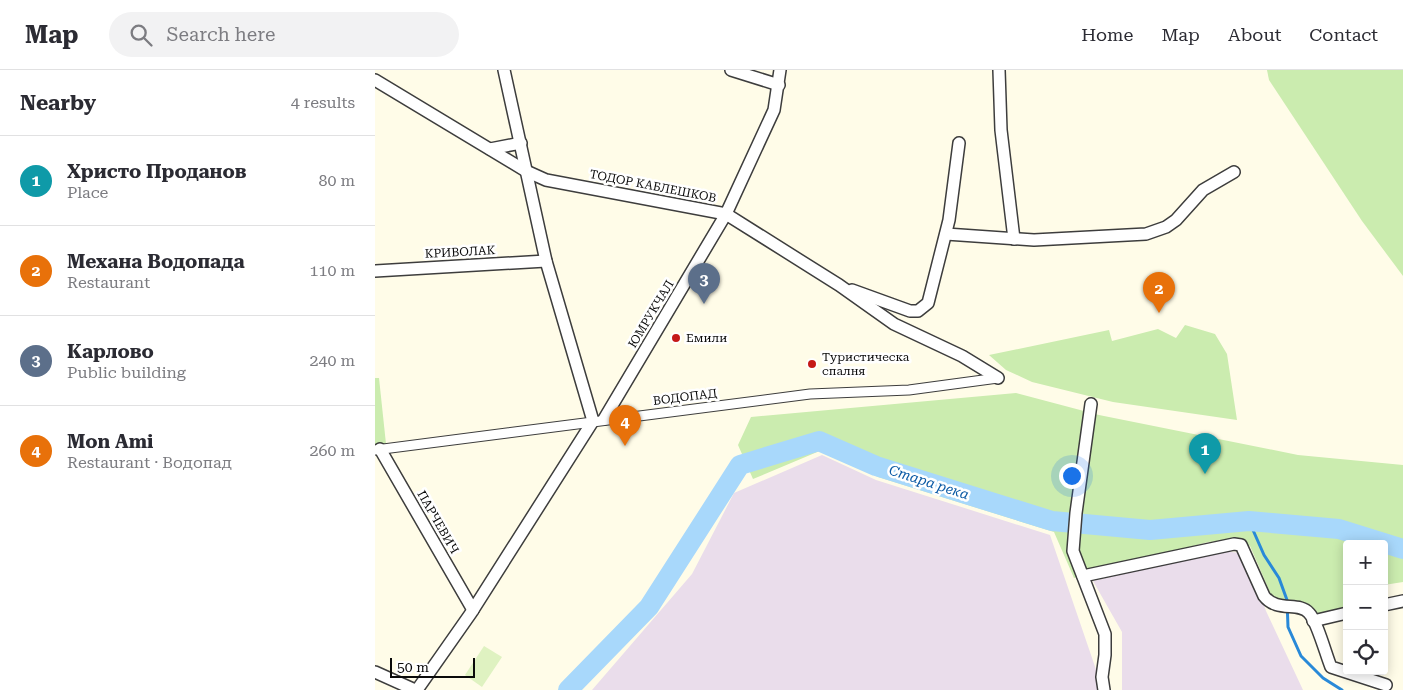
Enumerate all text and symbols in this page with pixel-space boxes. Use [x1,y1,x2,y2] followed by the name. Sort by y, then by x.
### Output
[109,12,459,57] search box
[25,21,79,49] text: Map
[127,21,155,49] icon: search
[167,23,275,46] text: Search here
[1081,24,1133,45] text: Home
[1161,24,1200,45] text: Map
[1228,24,1281,45] text: About
[1309,24,1378,45] text: Contact
[20,91,96,115] text: Nearby
[291,93,355,112] text: 4 results
[67,160,247,183] text: Христо Проданов
[589,167,717,205] street label: ТОДОР КАБЛЕШКОВ
[32,171,40,190] text: 1
[318,171,355,190] text: 80 m
[67,183,108,202] text: Place
[424,243,496,261] street label: КРИВОЛАК
[67,250,245,273] text: Механа Водопада
[32,261,40,280] text: 2
[309,261,355,280] text: 110 m
[688,263,720,304] pin: 3
[1143,272,1175,313] pin: 2
[67,273,150,292] text: Restaurant
[625,278,677,350] street label: ЮМРУКЧАЛ
[686,331,727,345] place label: Емили
[670,332,682,344] marker: Емили
[67,340,154,363] text: Карлово
[822,350,910,378] place label: Туристическа спалня
[32,351,40,370] text: 3
[309,351,355,370] text: 240 m
[806,358,818,370] marker: Туристическа спалня
[67,363,186,382] text: Public building
[652,386,718,408] street label: ВОДОПАД
[609,405,641,446] pin: 4
[67,430,153,453] text: Mon Ami
[1189,433,1221,474] pin: 1
[32,441,40,460] text: 4
[309,441,355,460] text: 260 m
[67,453,232,472] text: Restaurant · Водопад
[887,462,971,502] water label: Стара река
[1059,463,1085,489] your location
[414,488,462,556] street label: ПАРЧЕВИЧ
[1343,540,1388,675] map controls
[1343,540,1388,585] button: +
[1343,585,1388,630] button: −
[1343,630,1388,675] button: locate
[390,655,475,678] scale bar
[397,659,429,675] text: 50 m

